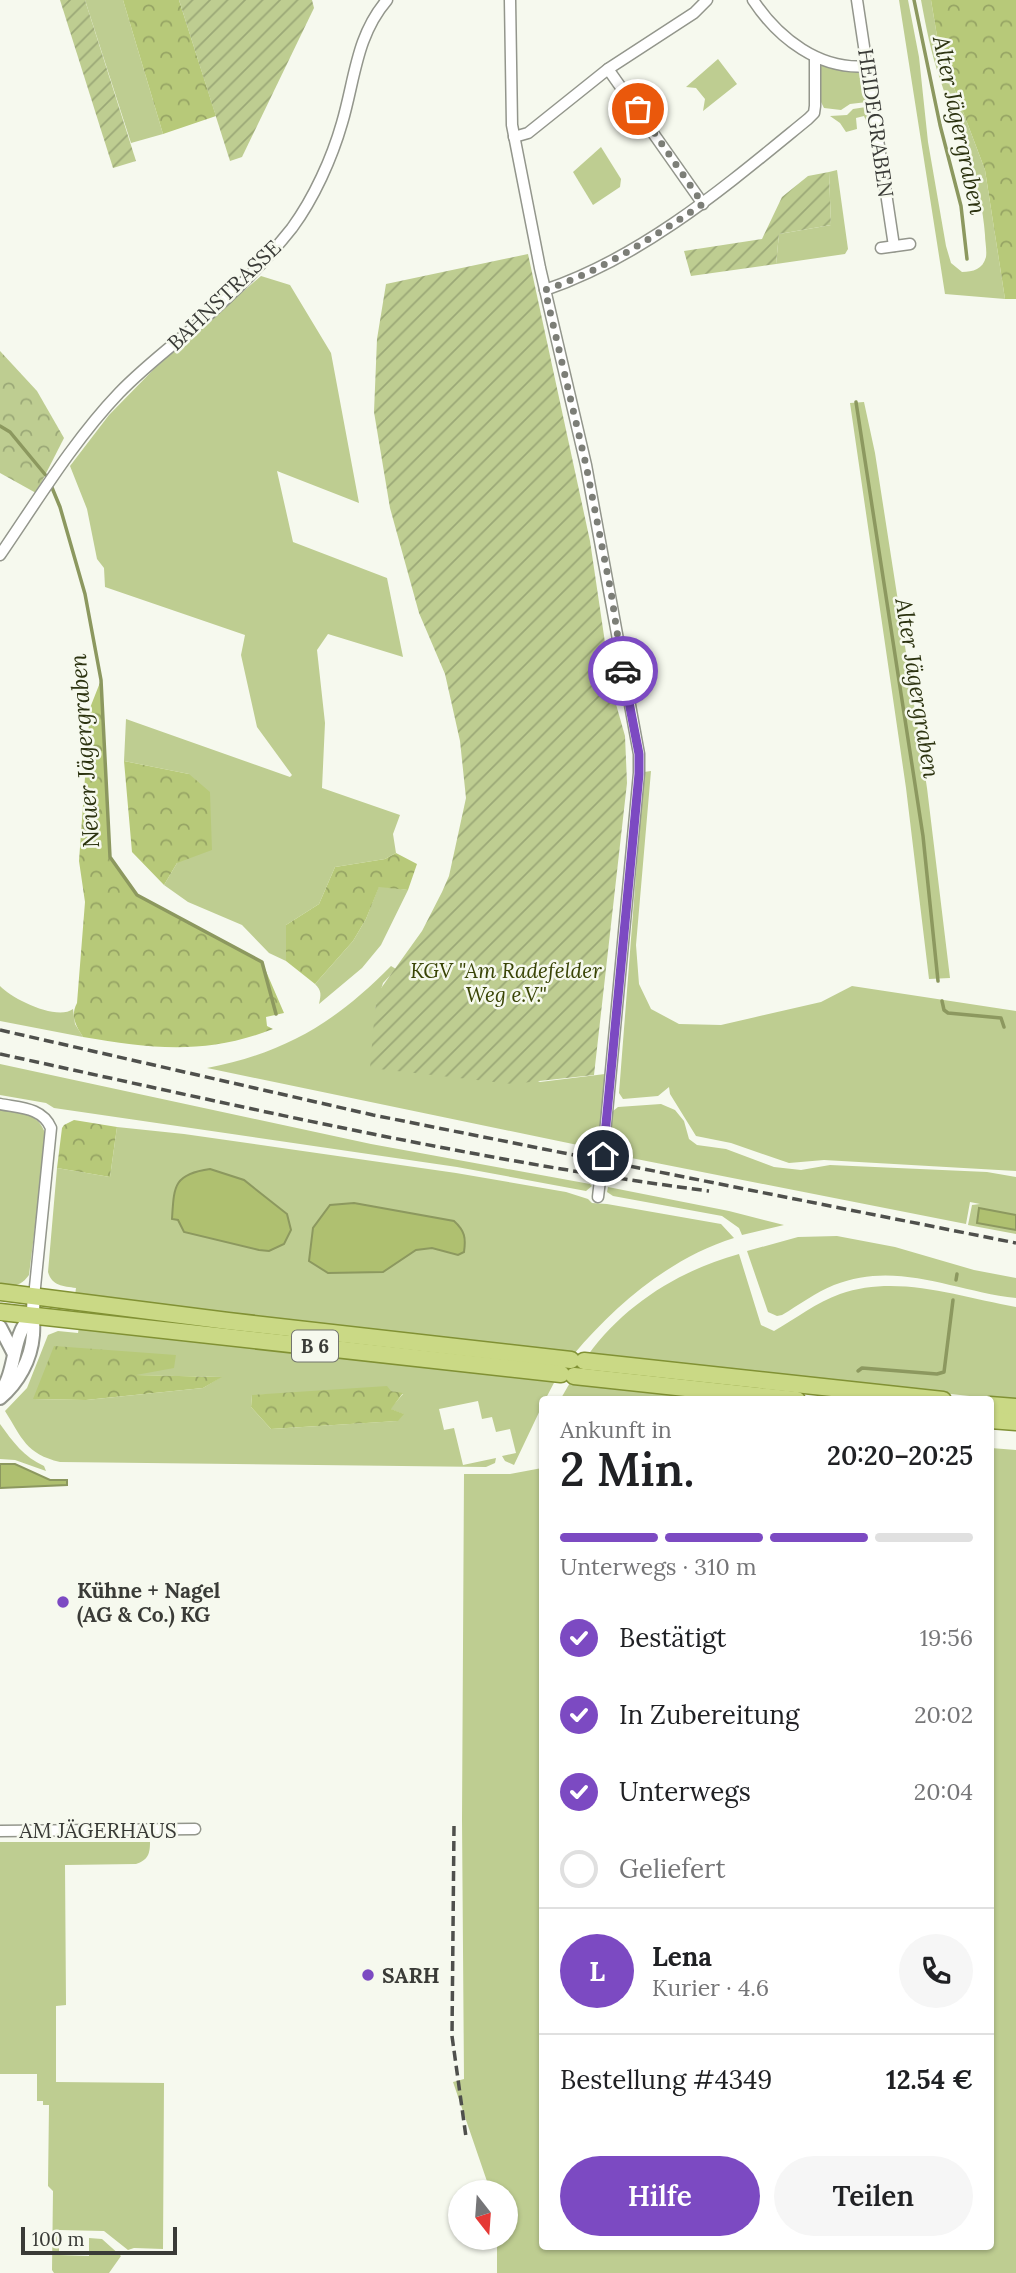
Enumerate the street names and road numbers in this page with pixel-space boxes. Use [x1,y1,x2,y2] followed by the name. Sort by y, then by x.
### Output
[852,47,900,199] street label: HEIDEGRABEN
[162,234,286,356] street label: BAHNSTRASSE
[292,1330,338,1362] road number: B 6
[18,1817,177,1844] street label: AM JÄGERHAUS

